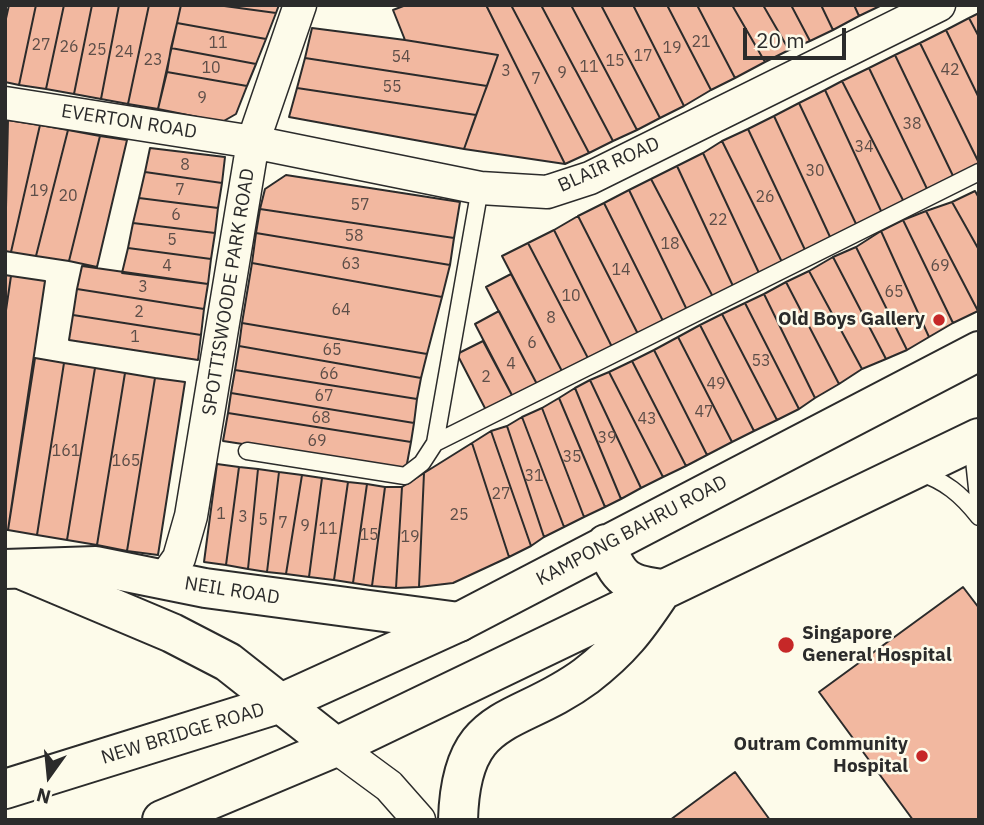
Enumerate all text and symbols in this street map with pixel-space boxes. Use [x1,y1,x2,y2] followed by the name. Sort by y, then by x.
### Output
[746,14,849,58] scale bar
[756,26,805,54] text: 20 m
[691,32,711,52] house number: 21
[208,33,228,53] house number: 11
[31,35,51,55] house number: 27
[59,37,79,57] house number: 26
[662,38,682,58] house number: 19
[87,40,107,60] house number: 25
[114,42,134,62] house number: 24
[633,46,653,66] house number: 17
[391,47,411,67] house number: 54
[143,50,163,70] house number: 23
[605,51,625,71] house number: 15
[579,57,599,77] house number: 11
[201,58,221,78] house number: 10
[940,60,960,80] house number: 42
[501,61,511,81] house number: 3
[557,63,567,83] house number: 9
[531,69,541,89] house number: 7
[382,77,402,97] house number: 55
[197,88,207,108] house number: 9
[59,100,199,144] street label: EVERTON ROAD
[902,114,922,134] house number: 38
[555,132,663,198] street label: BLAIR ROAD
[854,137,874,157] house number: 34
[180,155,190,175] house number: 8
[805,161,825,181] house number: 30
[198,167,260,417] street label: SPOTTISWOODE PARK ROAD
[175,180,185,200] house number: 7
[29,181,49,201] house number: 19
[58,186,78,206] house number: 20
[755,187,775,207] house number: 26
[350,195,370,215] house number: 57
[171,205,181,225] house number: 6
[708,210,728,230] house number: 22
[344,226,364,246] house number: 58
[167,230,177,250] house number: 5
[660,234,680,254] house number: 18
[341,254,361,274] house number: 63
[162,256,172,276] house number: 4
[930,256,950,276] house number: 69
[611,260,631,280] house number: 14
[138,277,148,297] house number: 3
[884,282,904,302] house number: 65
[561,286,581,306] house number: 10
[331,300,351,320] house number: 64
[134,302,144,322] house number: 2
[546,308,556,328] house number: 8
[778,309,925,331] place label: Old Boys Gallery
[931,312,947,328] marker: Old Boys Gallery
[130,327,140,347] house number: 1
[527,333,537,353] house number: 6
[322,340,342,360] house number: 65
[751,351,771,371] house number: 53
[506,354,516,374] house number: 4
[319,364,339,384] house number: 66
[481,367,491,387] house number: 2
[706,374,726,394] house number: 49
[314,386,334,406] house number: 67
[694,402,714,422] house number: 47
[311,408,331,428] house number: 68
[637,409,657,429] house number: 43
[597,428,617,448] house number: 39
[307,431,327,451] house number: 69
[52,441,80,461] house number: 161
[562,447,582,467] house number: 35
[112,451,140,471] house number: 165
[524,466,544,486] house number: 31
[533,471,731,591] street label: KAMPONG BAHRU ROAD
[491,484,511,504] house number: 27
[216,504,226,524] house number: 1
[449,505,469,525] house number: 25
[238,507,248,527] house number: 3
[258,510,268,530] house number: 5
[278,513,288,533] house number: 7
[300,516,310,536] house number: 9
[318,519,338,539] house number: 11
[359,525,379,545] house number: 15
[400,527,420,547] house number: 19
[183,572,281,610] street label: NEIL ROAD
[802,623,952,667] place label: Singapore General Hospital
[776,635,796,655] marker: Singapore General Hospital
[99,698,267,770] street label: NEW BRIDGE ROAD
[734,734,908,778] place label: Outram Community Hospital
[14,741,84,811] north arrow
[914,748,930,764] marker: Outram Community Hospital
[34,783,53,810] text: N

